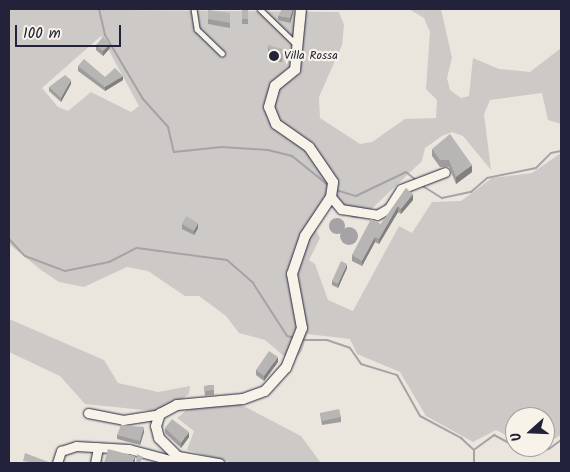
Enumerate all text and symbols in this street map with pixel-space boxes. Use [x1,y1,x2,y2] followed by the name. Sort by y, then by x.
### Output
[18,15,124,47] scale bar
[23,22,61,46] text: 100 m
[284,49,338,63] place label: Villa Rossa
[268,50,280,62] marker: Villa Rossa
[505,407,555,457] north arrow
[505,429,529,444] text: U

